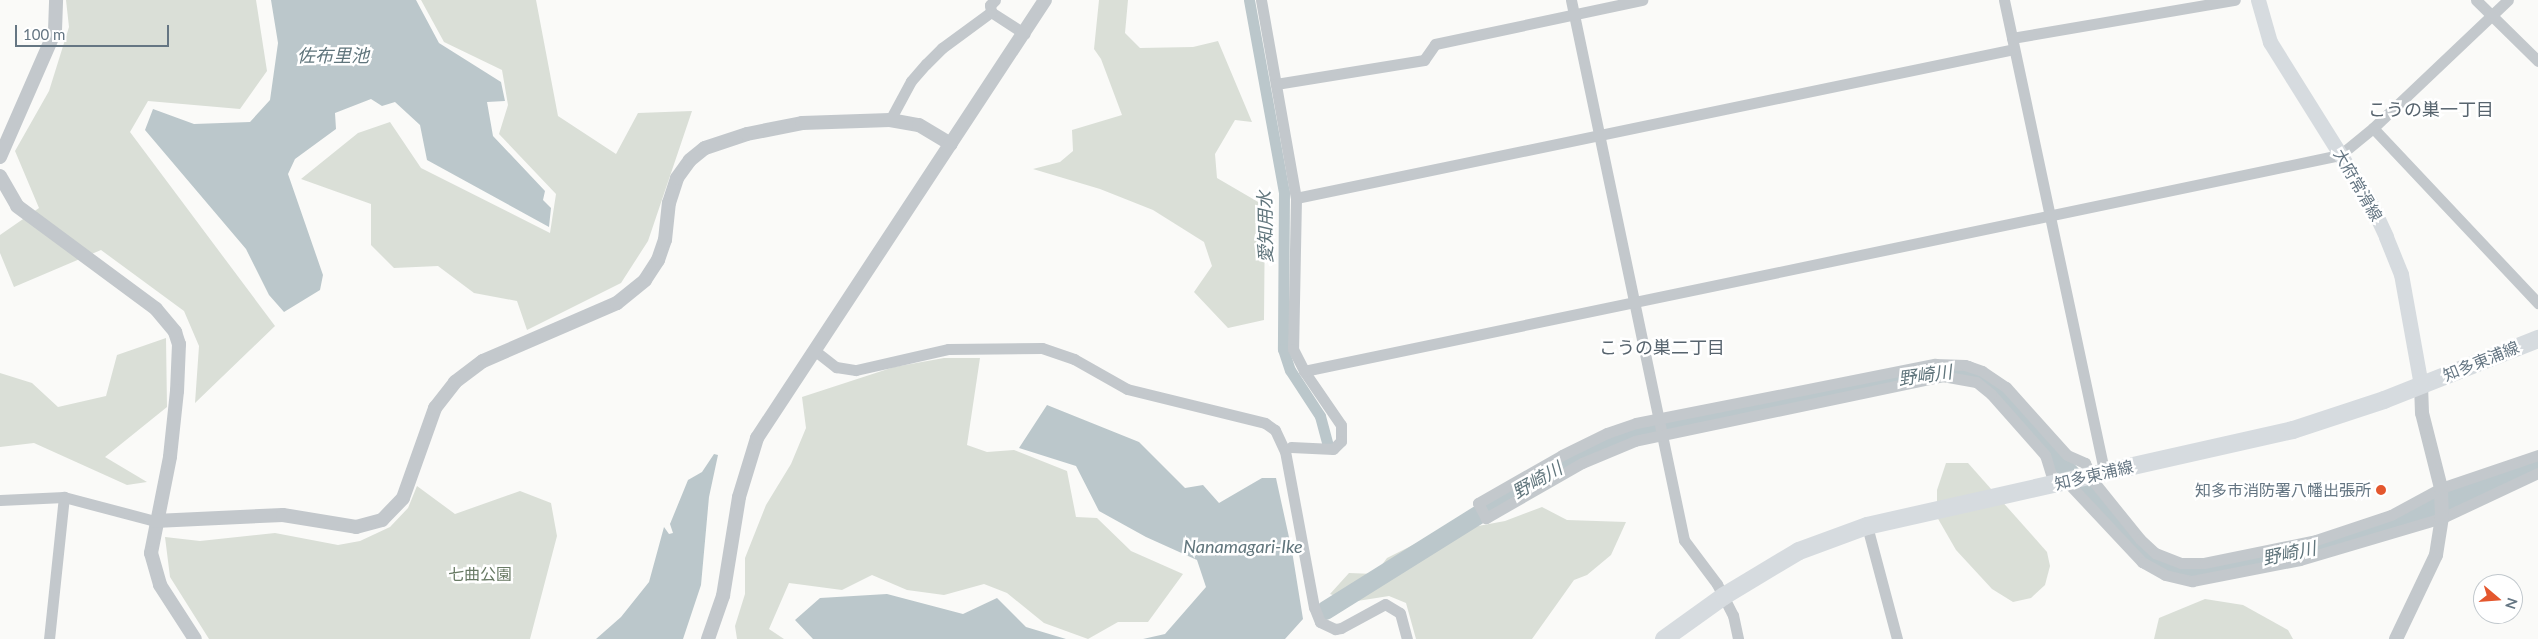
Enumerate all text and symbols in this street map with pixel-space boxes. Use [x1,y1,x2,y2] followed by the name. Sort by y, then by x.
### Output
[18,15,171,47] scale bar
[23,25,65,43] text: 100 m
[297,44,369,66] water label: 佐布里池
[2368,98,2494,120] district label: こうの巣一丁目
[2330,146,2386,224] street label: 大府常滑線
[1254,191,1276,263] water label: 愛知用水
[1599,336,1725,358] district label: こうの巣二丁目
[2440,337,2522,385] street label: 知多東浦線
[1897,361,1953,389] water label: 野崎川
[1508,457,1566,503] water label: 野崎川
[2053,457,2135,493] street label: 知多東浦線
[2195,480,2371,500] place label: 知多市消防署八幡出張所
[2375,484,2387,496] marker: 知多市消防署八幡出張所
[1183,535,1303,557] water label: Nanamagari-Ike
[2260,537,2318,569] water label: 野崎川
[448,564,512,584] park label: 七曲公園
[2473,574,2523,624] north arrow
[2502,596,2522,611] text: N

